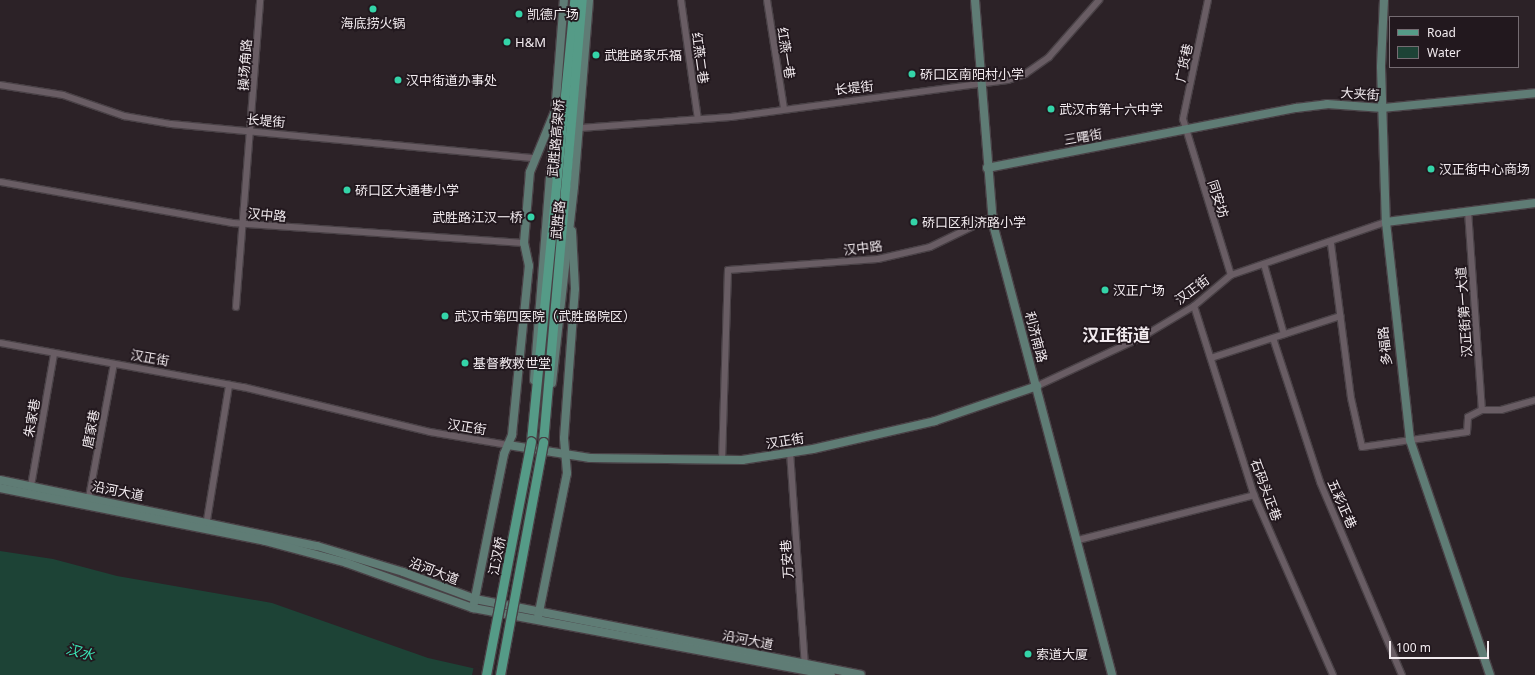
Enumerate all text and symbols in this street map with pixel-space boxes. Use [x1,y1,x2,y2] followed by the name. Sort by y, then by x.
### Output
[368,4,378,14] marker: 海底捞火锅
[527,6,579,22] place label: 凯德广场
[514,9,524,19] marker: 凯德广场
[341,15,405,31] place label: 海底捞火锅
[1389,16,1519,68] legend
[1427,24,1456,41] text: Road
[774,26,798,80] street label: 红燕一巷
[689,31,711,85] street label: 红燕二巷
[515,34,546,50] place label: H&M
[502,37,512,47] marker: H&M
[235,39,255,91] street label: 操场角路
[1172,42,1196,84] street label: 广货巷
[1427,44,1461,61] text: Water
[604,47,682,63] place label: 武胜路家乐福
[591,50,601,60] marker: 武胜路家乐福
[920,66,1024,82] place label: 硚口区南阳村小学
[907,69,917,79] marker: 硚口区南阳村小学
[406,72,497,88] place label: 汉中街道办事处
[393,75,403,85] marker: 汉中街道办事处
[834,78,874,98] street label: 长堤街
[1340,85,1380,103] street label: 大夹街
[545,98,567,178] street label: 武胜路高架桥
[1059,101,1163,117] place label: 武汉市第十六中学
[1046,104,1056,114] marker: 武汉市第十六中学
[246,112,286,130] street label: 长堤街
[1062,126,1104,148] street label: 三曙街
[1439,161,1530,177] place label: 汉正街中心商场
[1426,164,1436,174] marker: 汉正街中心商场
[1205,178,1231,220] street label: 同安坊
[355,182,459,198] place label: 硚口区大通巷小学
[342,185,352,195] marker: 硚口区大通巷小学
[548,200,568,240] street label: 武胜路
[247,206,287,224] street label: 汉中路
[432,209,523,225] place label: 武胜路江汉一桥
[526,212,536,222] marker: 武胜路江汉一桥
[922,214,1026,230] place label: 硚口区利济路小学
[909,217,919,227] marker: 硚口区利济路小学
[843,238,883,258] street label: 汉中路
[1453,266,1475,358] street label: 汉正街第一大道
[1172,272,1212,308] street label: 汉正街
[1113,282,1165,298] place label: 汉正广场
[1100,285,1110,295] marker: 汉正广场
[454,308,636,324] place label: 武汉市第四医院（武胜路院区）
[439,310,451,322] marker: 武汉市第四医院（武胜路院区）
[1022,310,1050,364] street label: 利济南路
[1082,325,1150,345] district label: 汉正街道
[1375,326,1395,366] street label: 多福路
[129,347,171,369] street label: 汉正街
[473,355,551,371] place label: 基督教救世堂
[460,358,470,368] marker: 基督教救世堂
[21,397,43,439] street label: 朱家巷
[80,408,102,450] street label: 唐家巷
[447,416,487,438] street label: 汉正街
[765,430,805,452] street label: 汉正街
[1248,457,1284,523] street label: 石码头正巷
[1324,477,1360,531] street label: 五彩正巷
[91,478,145,504] street label: 沿河大道
[486,535,508,577] street label: 江汉桥
[778,539,796,579] street label: 万安巷
[407,554,461,588] street label: 沿河大道
[721,627,775,653] street label: 沿河大道
[1391,633,1491,659] scale bar
[1396,639,1431,656] text: 100 m
[64,640,96,664] water label: 汉水
[1036,646,1088,662] place label: 索道大厦
[1023,649,1033,659] marker: 索道大厦

